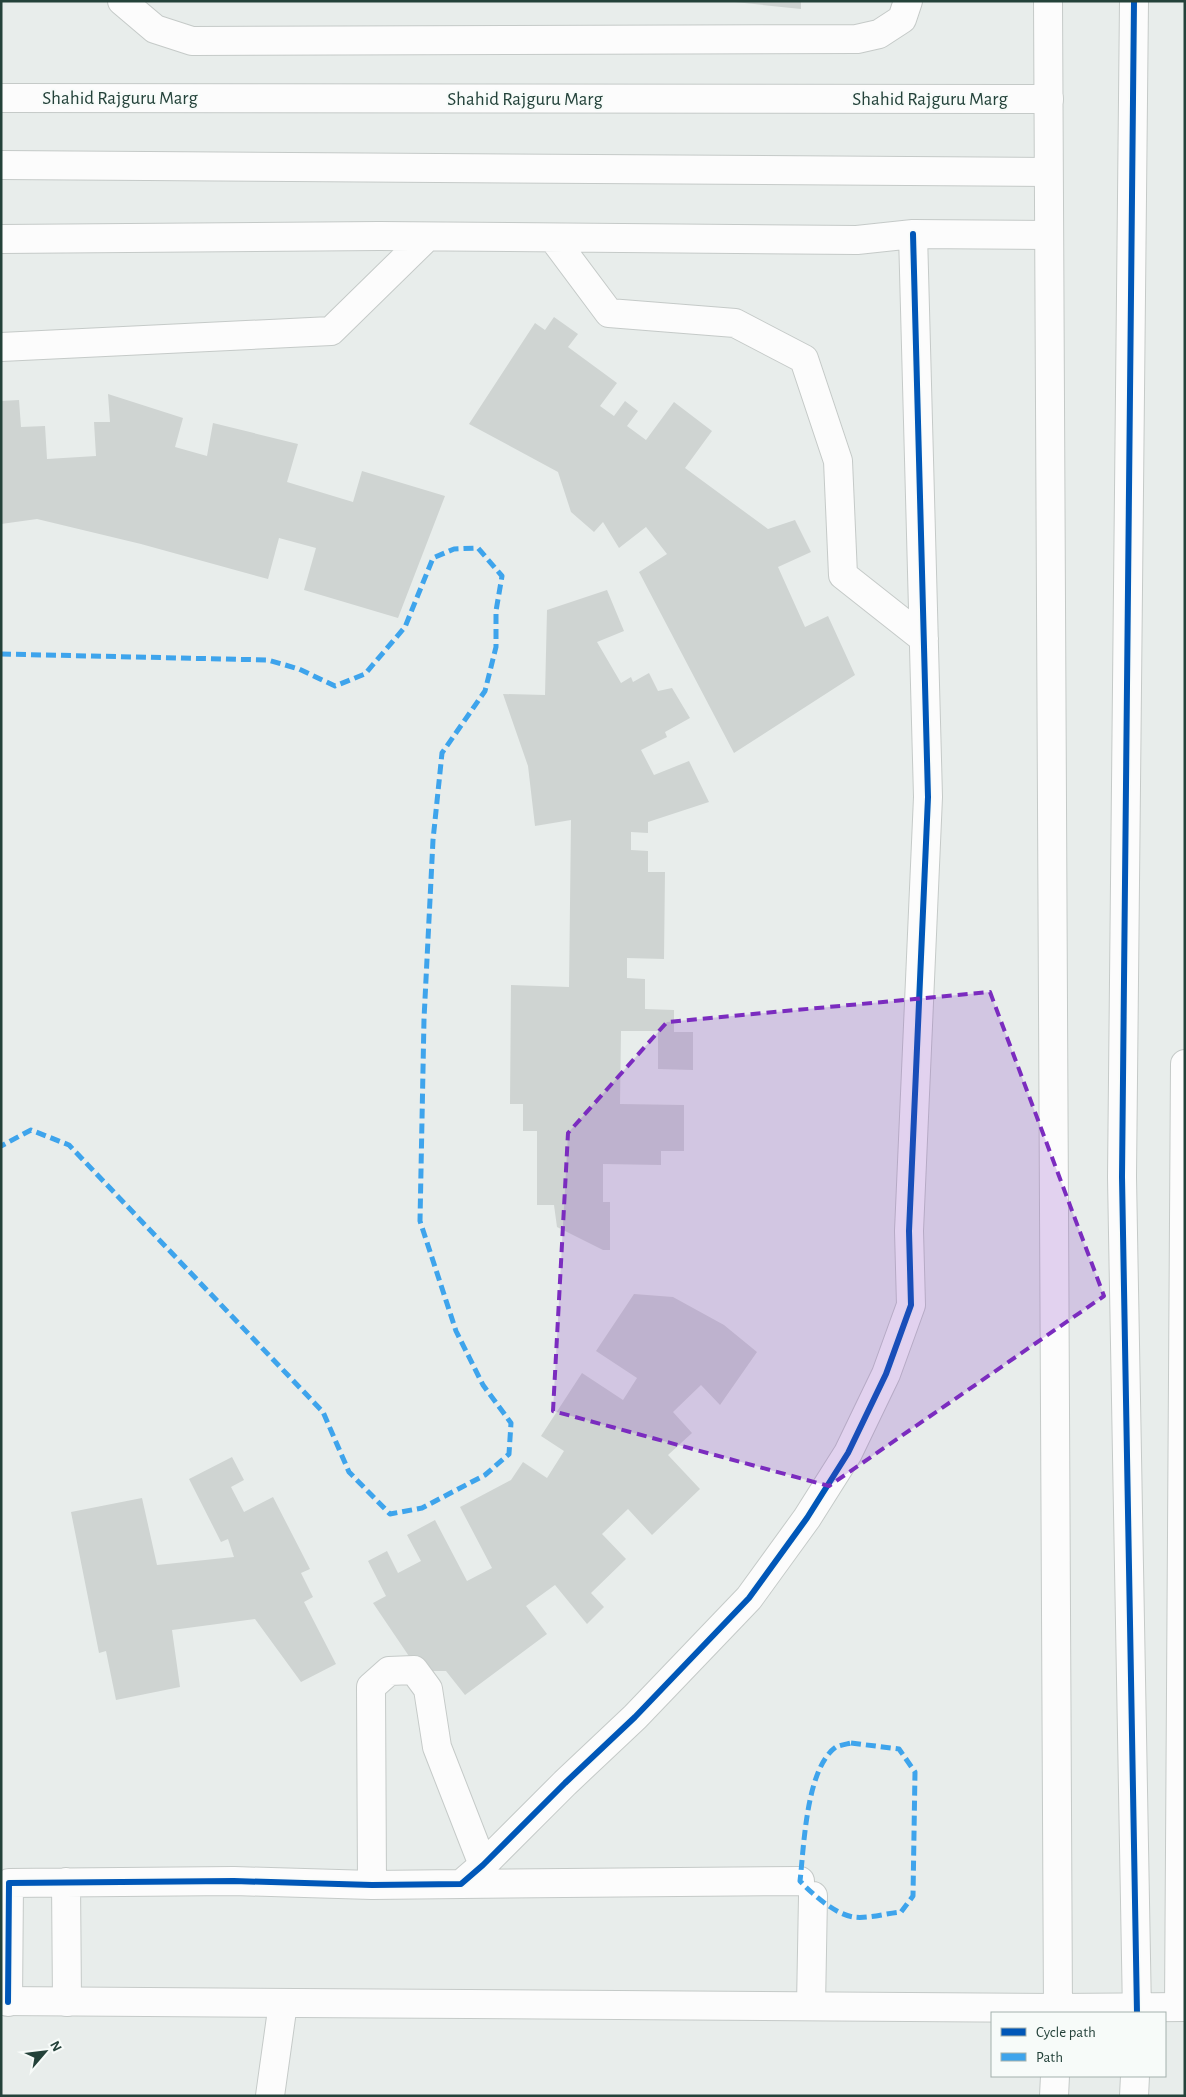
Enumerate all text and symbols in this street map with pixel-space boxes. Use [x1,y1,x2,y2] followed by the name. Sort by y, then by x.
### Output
[42,89,198,108] street label: Shahid Rajguru Marg
[447,90,603,109] street label: Shahid Rajguru Marg
[852,90,1008,109] street label: Shahid Rajguru Marg
[991,2012,1166,2077] legend
[1036,2025,1096,2040] text: Cycle path
[20,2027,70,2077] north arrow
[47,2039,64,2054] text: N
[1036,2050,1063,2065] text: Path

